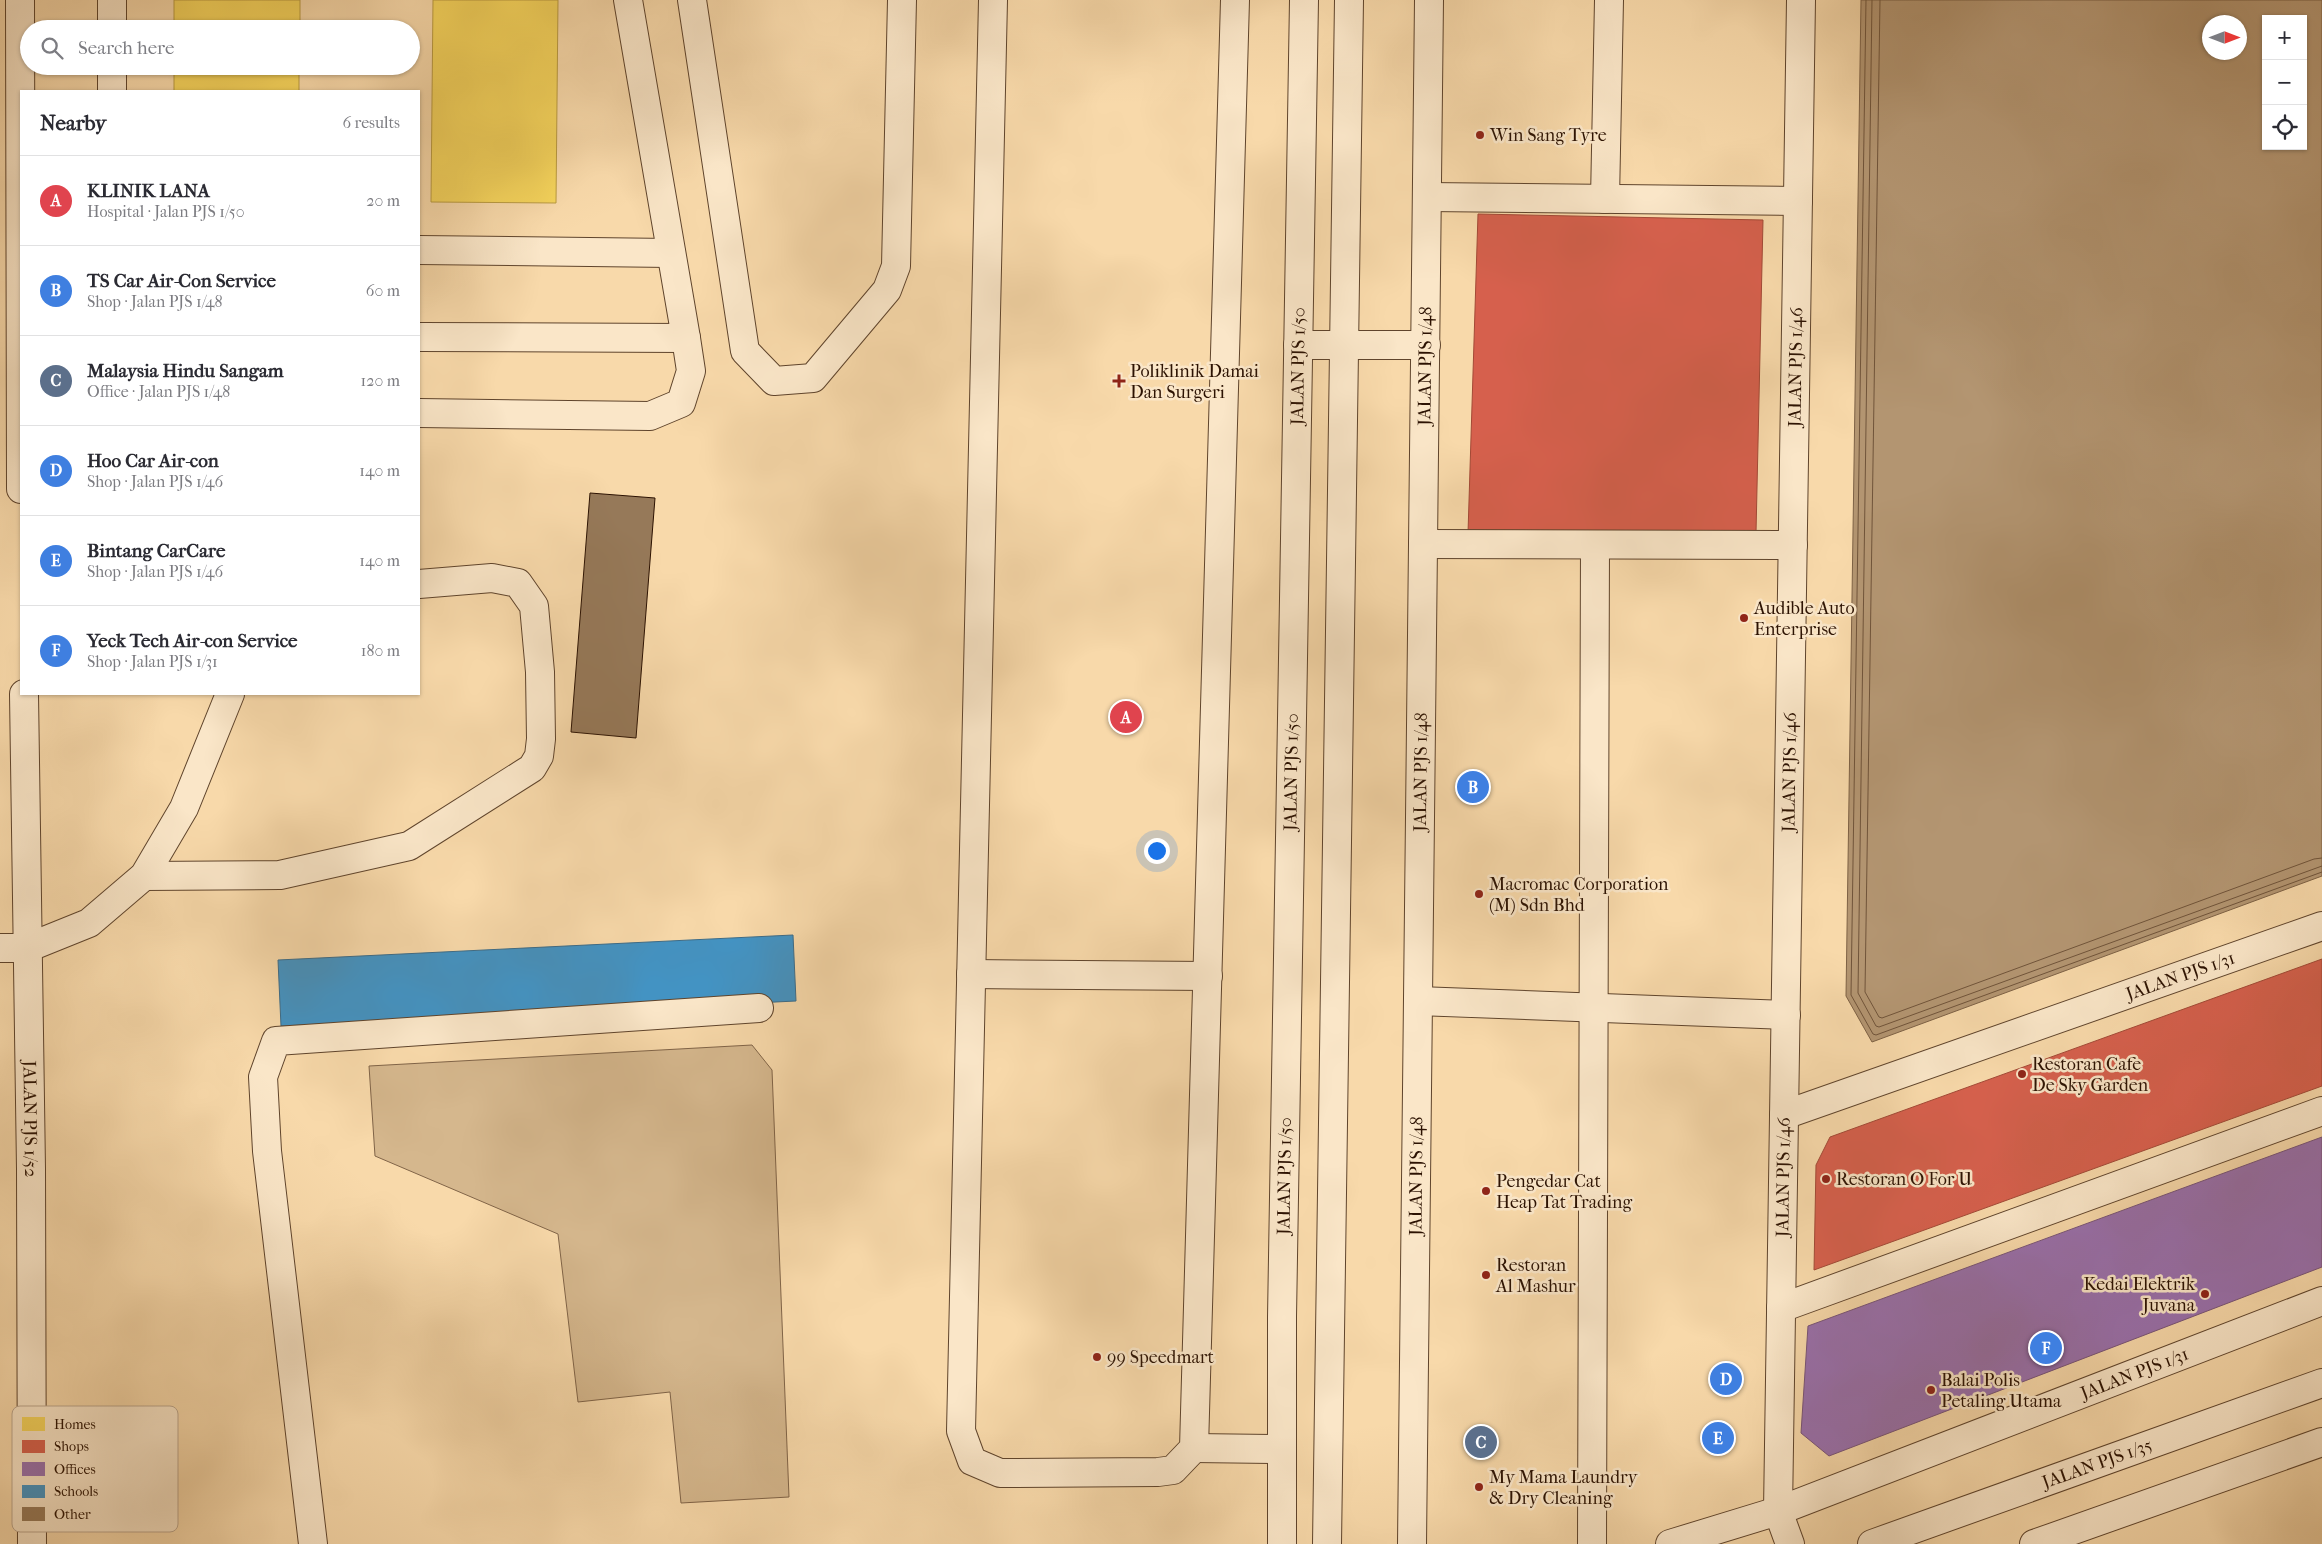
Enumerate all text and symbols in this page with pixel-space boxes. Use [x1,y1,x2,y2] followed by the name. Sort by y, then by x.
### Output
[2202,15,2247,60] north arrow
[2262,15,2307,150] map controls
[2262,15,2307,60] button: +
[20,20,420,75] search box
[38,34,66,62] icon: search
[78,37,174,59] text: Search here
[2262,60,2307,105] button: −
[2262,105,2307,150] button: locate
[40,111,106,135] text: Nearby
[342,113,400,132] text: 6 results
[1489,125,1607,146] place label: Win Sang Tyre
[1474,129,1486,141] marker: Win Sang Tyre
[87,180,210,202] text: KLINIK LANA
[51,191,61,210] text: A
[366,191,400,210] text: 20 m
[87,202,245,221] text: Hospital · Jalan PJS 1/50
[87,270,276,292] text: TS Car Air-Con Service
[51,281,61,300] text: B
[366,281,400,300] text: 60 m
[87,292,223,311] text: Shop · Jalan PJS 1/48
[1414,306,1436,428] street label: JALAN PJS 1/48
[1286,307,1309,427] street label: JALAN PJS 1/50
[1784,307,1807,429] street label: JALAN PJS 1/46
[87,360,284,382] text: Malaysia Hindu Sangam
[1130,361,1260,403] place label: Poliklinik Damai Dan Surgeri
[51,371,61,390] text: C
[361,371,400,390] text: 120 m
[1112,374,1126,388] marker: Poliklinik Damai Dan Surgeri
[87,382,230,401] text: Office · Jalan PJS 1/48
[87,450,219,472] text: Hoo Car Air-con
[50,461,62,480] text: D
[359,461,400,480] text: 140 m
[87,472,223,491] text: Shop · Jalan PJS 1/46
[87,540,225,562] text: Bintang CarCare
[51,551,61,570] text: E
[359,551,400,570] text: 140 m
[87,562,223,581] text: Shop · Jalan PJS 1/46
[1753,598,1855,640] place label: Audible Auto Enterprise
[1738,612,1750,624] marker: Audible Auto Enterprise
[87,630,298,652] text: Yeck Tech Air-con Service
[52,641,60,660] text: F
[361,641,400,660] text: 180 m
[87,652,218,671] text: Shop · Jalan PJS 1/31
[1110,698,1142,736] pin: A
[1409,712,1432,834] street label: JALAN PJS 1/48
[1778,712,1801,834] street label: JALAN PJS 1/46
[1280,713,1303,833] street label: JALAN PJS 1/50
[1457,768,1489,806] pin: B
[1144,838,1170,864] your location
[1489,874,1669,916] place label: Macromac Corporation (M) Sdn Bhd
[1473,888,1485,900] marker: Macromac Corporation (M) Sdn Bhd
[2121,947,2238,1005] street label: JALAN PJS 1/31
[2032,1054,2149,1096] place label: Restoran Cafe De Sky Garden
[19,1058,42,1178] street label: JALAN PJS 1/52
[2016,1068,2028,1080] marker: Restoran Cafe De Sky Garden
[1405,1116,1427,1238] street label: JALAN PJS 1/48
[1273,1117,1296,1237] street label: JALAN PJS 1/50
[1772,1117,1794,1239] street label: JALAN PJS 1/46
[1836,1169,1972,1190] place label: Restoran O For U
[1496,1171,1633,1213] place label: Pengedar Cat Heap Tat Trading
[1820,1173,1832,1185] marker: Restoran O For U
[1480,1185,1492,1197] marker: Pengedar Cat Heap Tat Trading
[1495,1255,1576,1297] place label: Restoran Al Mashur
[1480,1269,1492,1281] marker: Restoran Al Mashur
[2083,1274,2196,1316] place label: Kedai Elektrik Juvana
[2199,1288,2211,1300] marker: Kedai Elektrik Juvana
[2030,1329,2062,1367] pin: F
[2076,1343,2191,1404] street label: JALAN PJS 1/31
[1107,1347,1214,1368] place label: 99 Speedmart
[1091,1351,1103,1363] marker: 99 Speedmart
[1710,1360,1742,1398] pin: D
[1941,1370,2062,1412] place label: Balai Polis Petaling Utama
[1925,1384,1937,1396] marker: Balai Polis Petaling Utama
[12,1406,178,1532] legend
[54,1416,96,1433] text: Homes
[1702,1419,1734,1457] pin: E
[1465,1423,1497,1461] pin: C
[2037,1434,2155,1493] street label: JALAN PJS 1/35
[54,1438,89,1455] text: Shops
[54,1461,96,1478] text: Offices
[1489,1467,1639,1509] place label: My Mama Laundry & Dry Cleaning
[1473,1481,1485,1493] marker: My Mama Laundry & Dry Cleaning
[54,1483,98,1500] text: Schools
[54,1506,91,1523] text: Other

